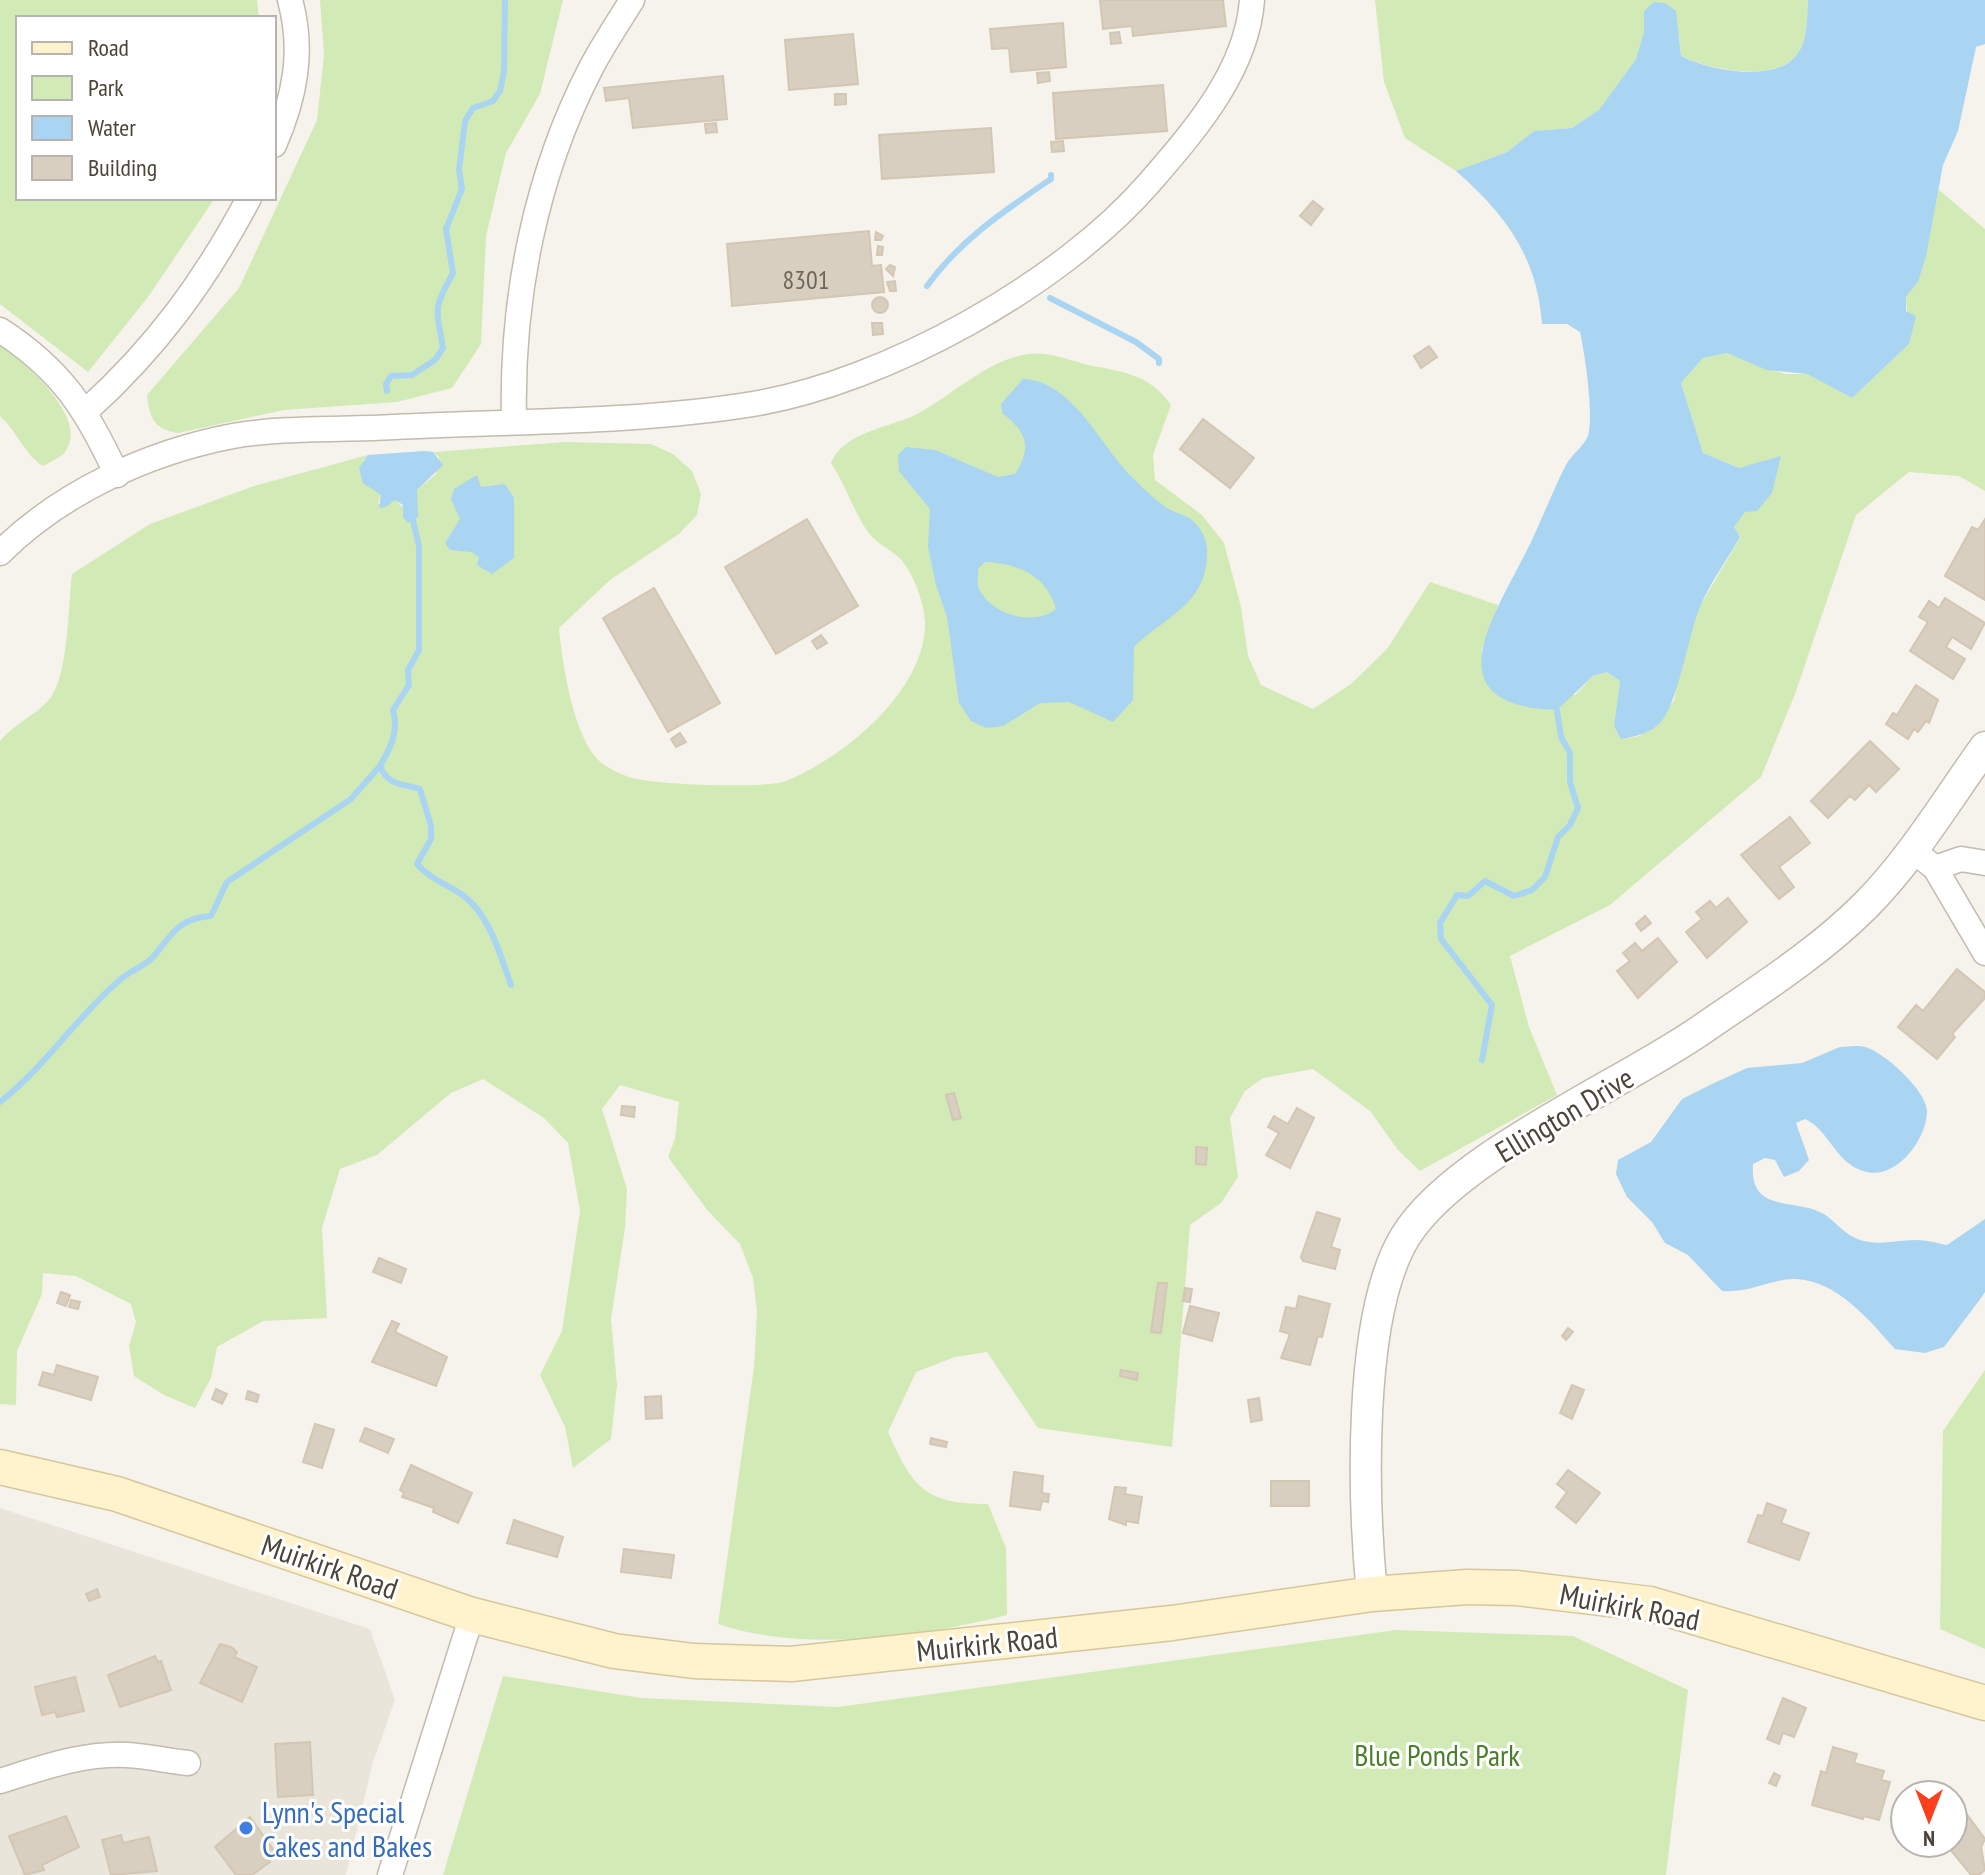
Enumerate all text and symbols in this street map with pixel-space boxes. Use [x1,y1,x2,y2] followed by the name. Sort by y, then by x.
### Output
[16,16,276,200] legend
[88,32,129,63] text: Road
[88,72,124,103] text: Park
[88,112,136,143] text: Water
[88,152,157,183] text: Building
[783,263,829,296] house number: 8301
[1488,1057,1640,1171] street label: Ellington Drive
[257,1524,403,1608] street label: Muirkirk Road
[1557,1573,1703,1639] street label: Muirkirk Road
[914,1616,1060,1670] street label: Muirkirk Road
[1354,1735,1520,1774] park label: Blue Ponds Park
[1889,1779,1969,1859] north arrow
[262,1792,432,1865] place label: Lynn's Special Cakes and Bakes
[237,1819,255,1837] marker: Lynn's Special Cakes and Bakes
[1923,1825,1935,1853] text: N

